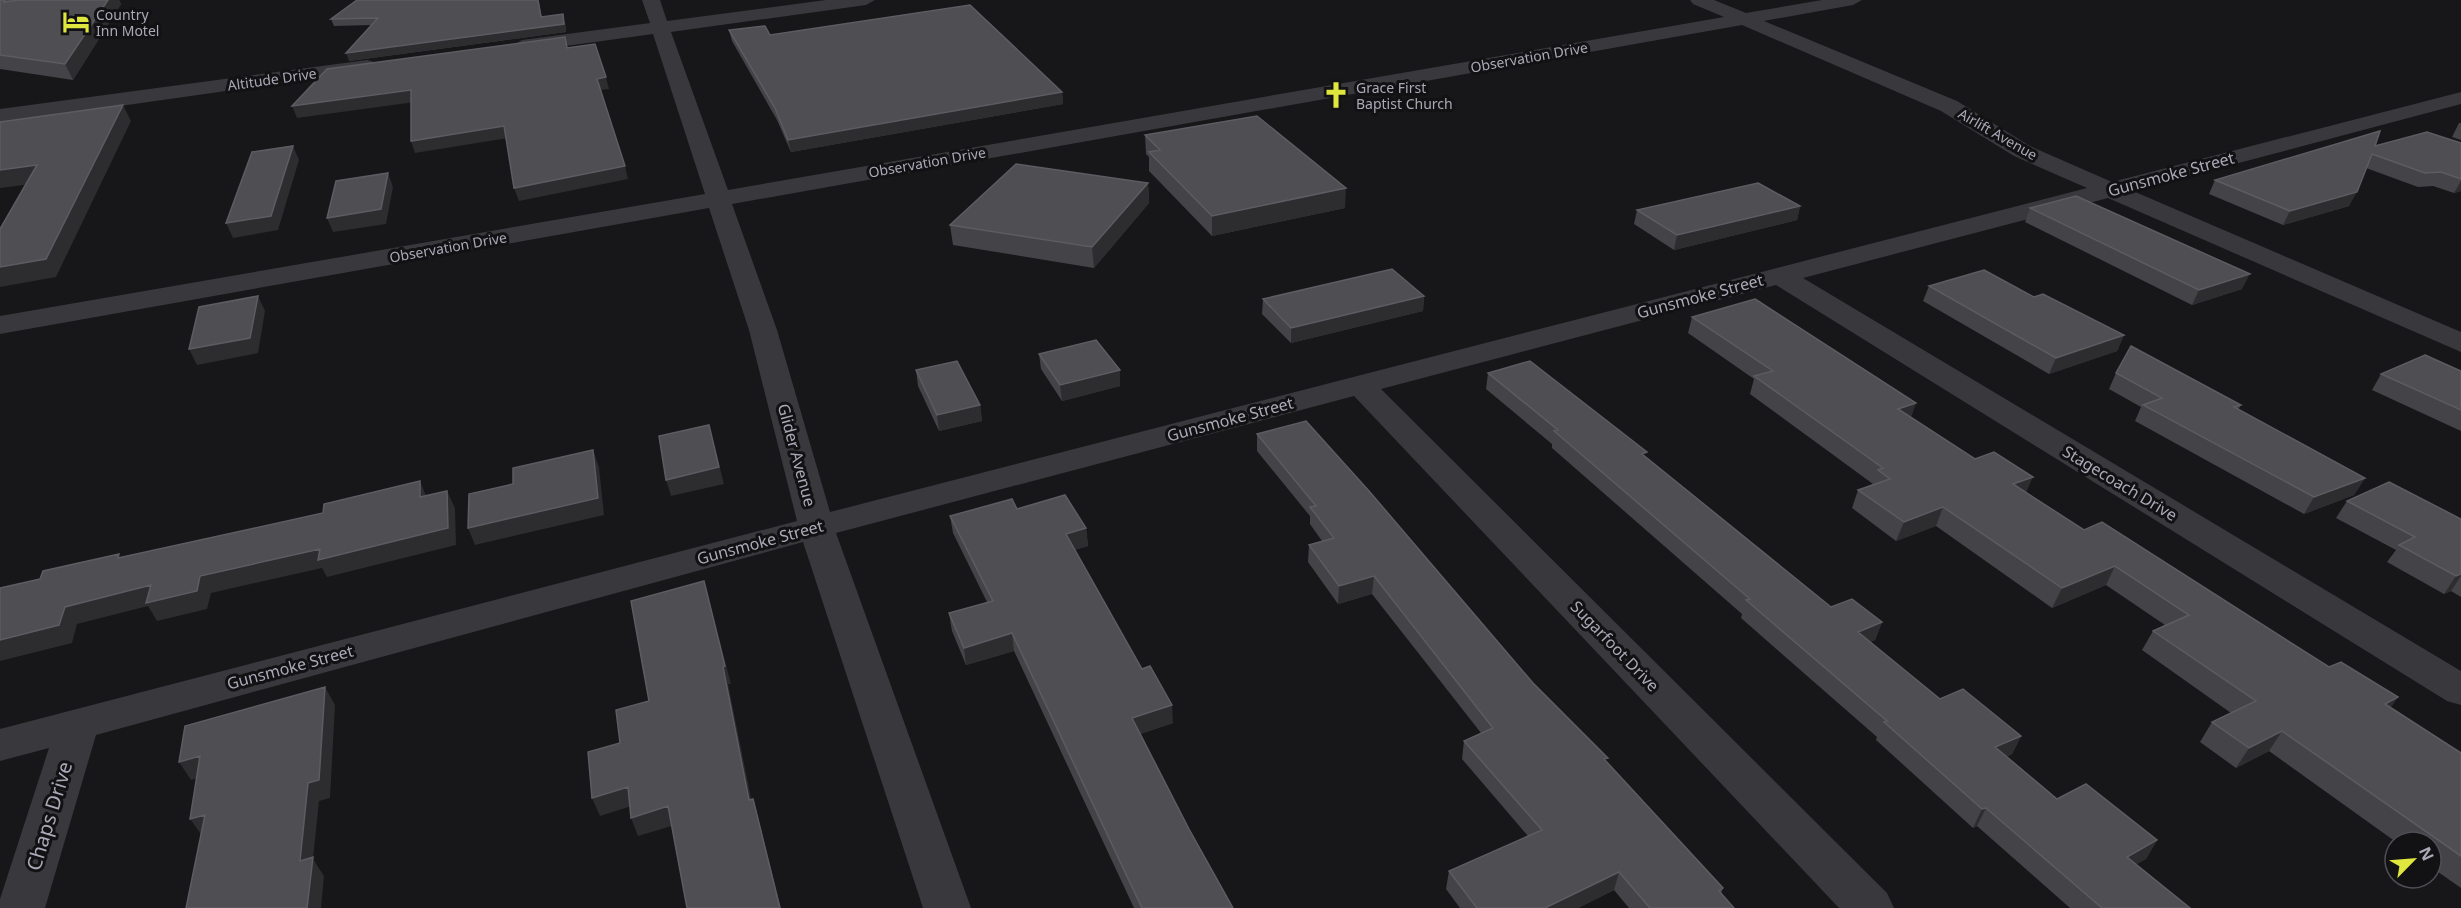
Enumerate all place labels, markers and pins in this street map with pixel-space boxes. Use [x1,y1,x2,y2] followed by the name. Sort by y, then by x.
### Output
[96,5,159,40] place label: Country Inn Motel
[61,7,91,37] hotel icon: Country Inn Motel
[1356,78,1453,113] place label: Grace First Baptist Church
[1321,80,1351,110] church icon: Grace First Baptist Church

